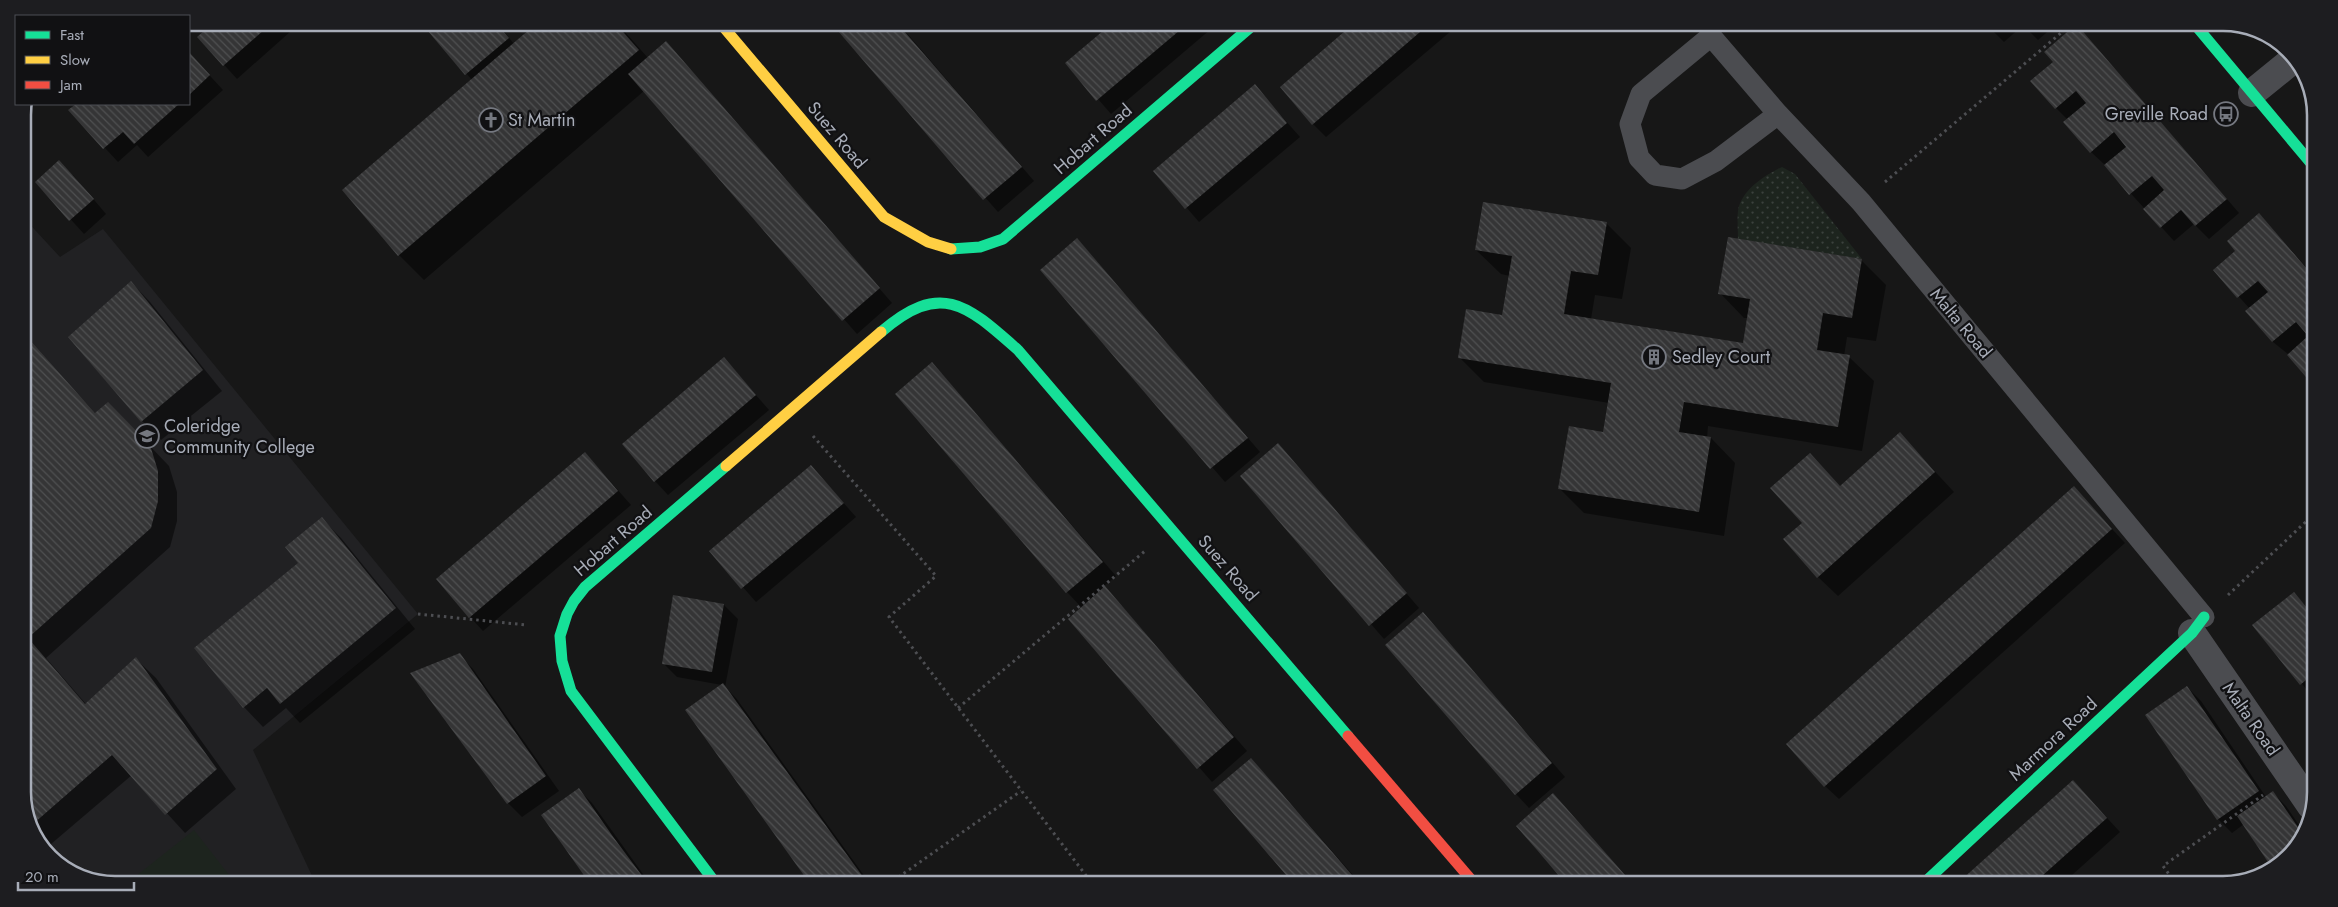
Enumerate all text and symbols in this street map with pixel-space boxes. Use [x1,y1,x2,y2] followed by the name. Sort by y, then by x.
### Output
[15,15,190,105] legend
[60,24,84,46] text: Fast
[60,49,91,71] text: Slow
[58,74,83,96] text: Jam
[801,96,873,174] street label: Suez Road
[1048,98,1138,180] street label: Hobart Road
[2105,101,2208,127] place label: Greville Road
[2213,101,2239,127] bus stop icon: Greville Road
[478,107,504,133] church icon: St Martin
[508,107,575,133] place label: St Martin
[1924,282,1998,364] street label: Malta Road
[1641,344,1667,370] building icon: Sedley Court
[1672,344,1771,370] place label: Sedley Court
[164,413,315,460] place label: Coleridge Community College
[134,423,160,449] school or university icon: Coleridge Community College
[568,500,658,582] street label: Hobart Road
[1192,529,1264,607] street label: Suez Road
[2216,677,2286,761] street label: Malta Road
[2003,691,2103,787] street label: Marmora Road
[18,860,134,892] scale bar
[25,866,59,888] text: 20 m

